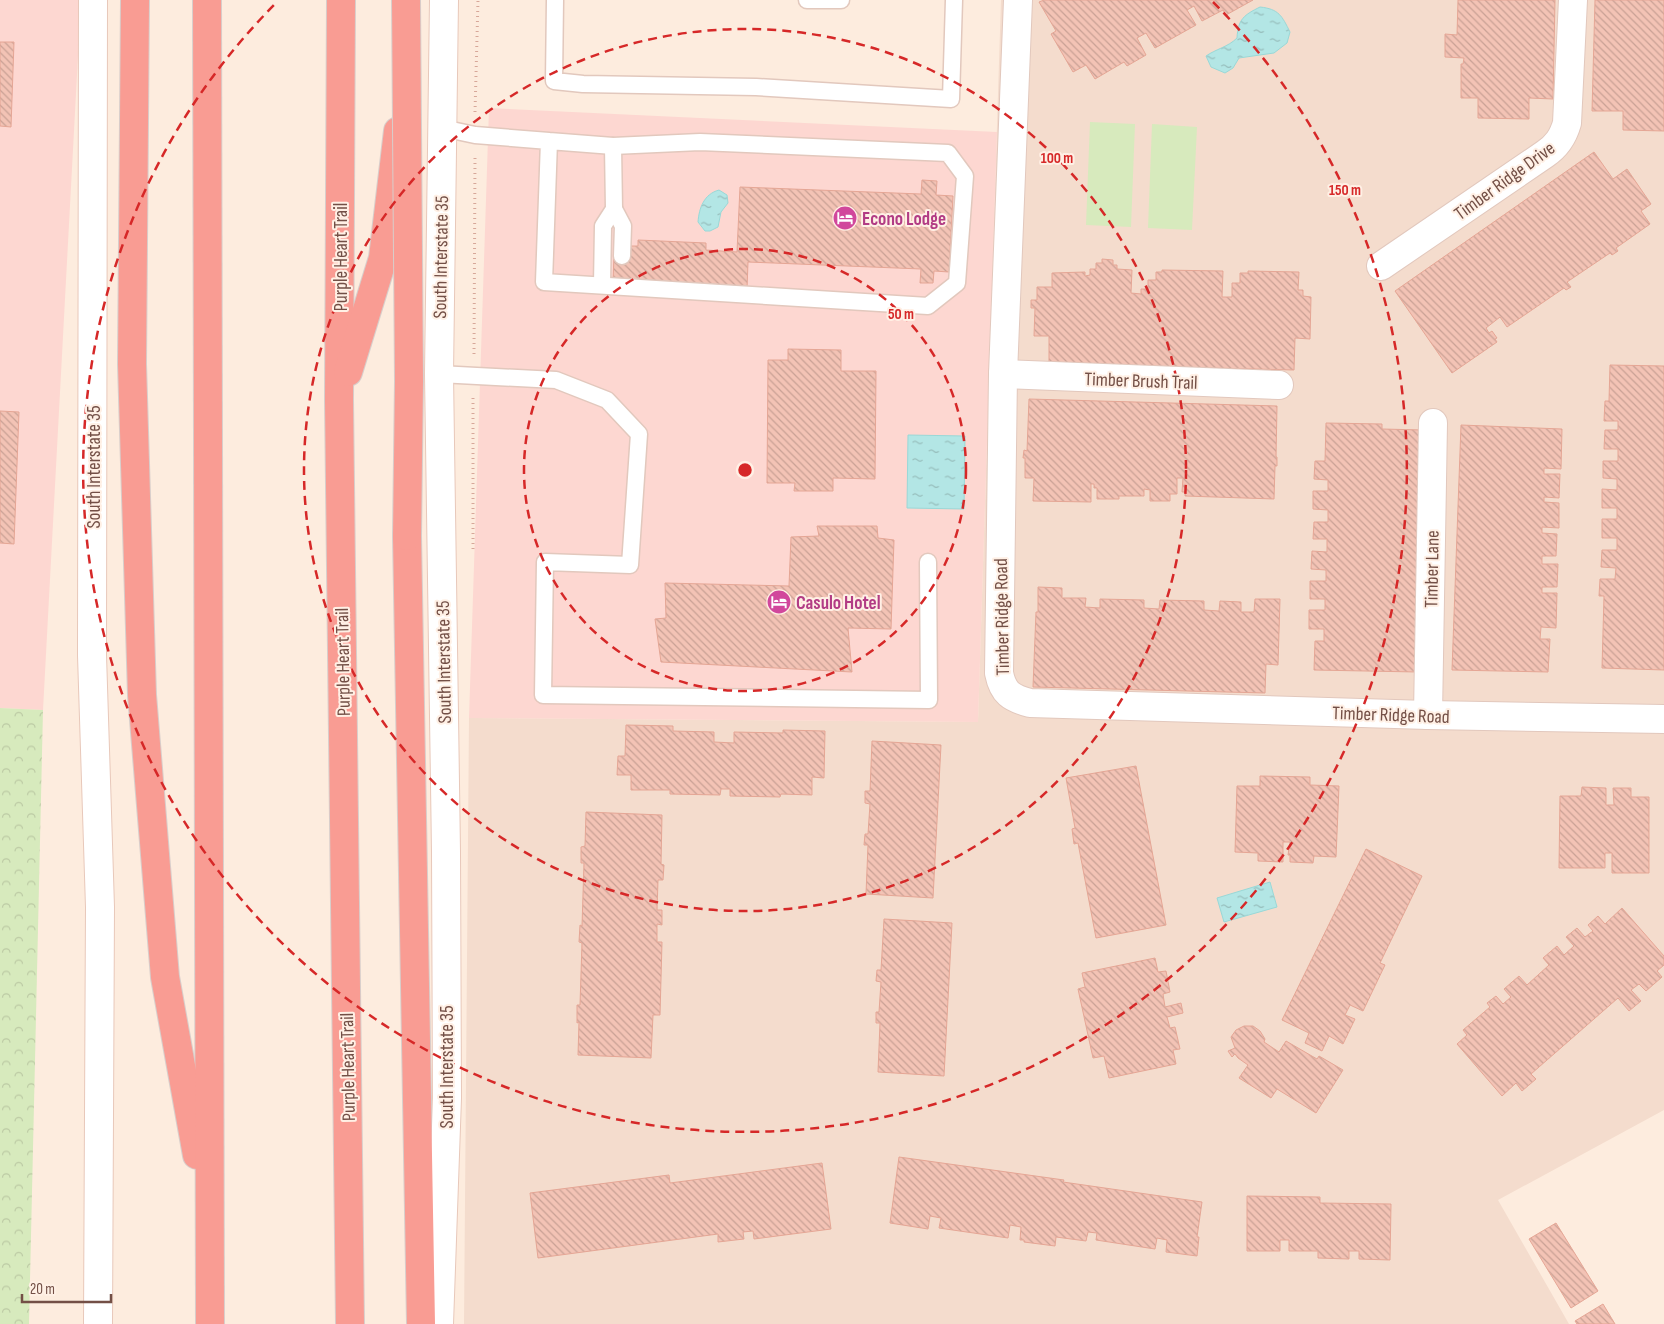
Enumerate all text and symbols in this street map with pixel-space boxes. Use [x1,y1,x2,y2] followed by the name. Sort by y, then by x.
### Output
[1450,137,1560,225] street label: Timber Ridge Drive
[1041,149,1073,168] text: 100 m
[1329,181,1361,200] text: 150 m
[429,195,454,319] street label: South Interstate 35
[330,203,353,311] street label: Purple Heart Trail
[832,205,858,231] hotel icon: Econo Lodge
[862,208,946,231] place label: Econo Lodge
[888,305,914,324] text: 50 m
[1084,368,1198,395] street label: Timber Brush Trail
[83,405,106,529] street label: South Interstate 35
[736,461,754,479] centre of rings
[1420,530,1445,608] street label: Timber Lane
[990,558,1015,676] street label: Timber Ridge Road
[766,589,792,615] hotel icon: Casulo Hotel
[796,592,881,615] place label: Casulo Hotel
[432,600,457,724] street label: South Interstate 35
[331,608,356,716] street label: Purple Heart Trail
[1332,702,1450,729] street label: Timber Ridge Road
[436,1005,459,1129] street label: South Interstate 35
[336,1013,361,1121] street label: Purple Heart Trail
[22,1272,111,1304] scale bar
[30,1280,55,1299] text: 20 m

